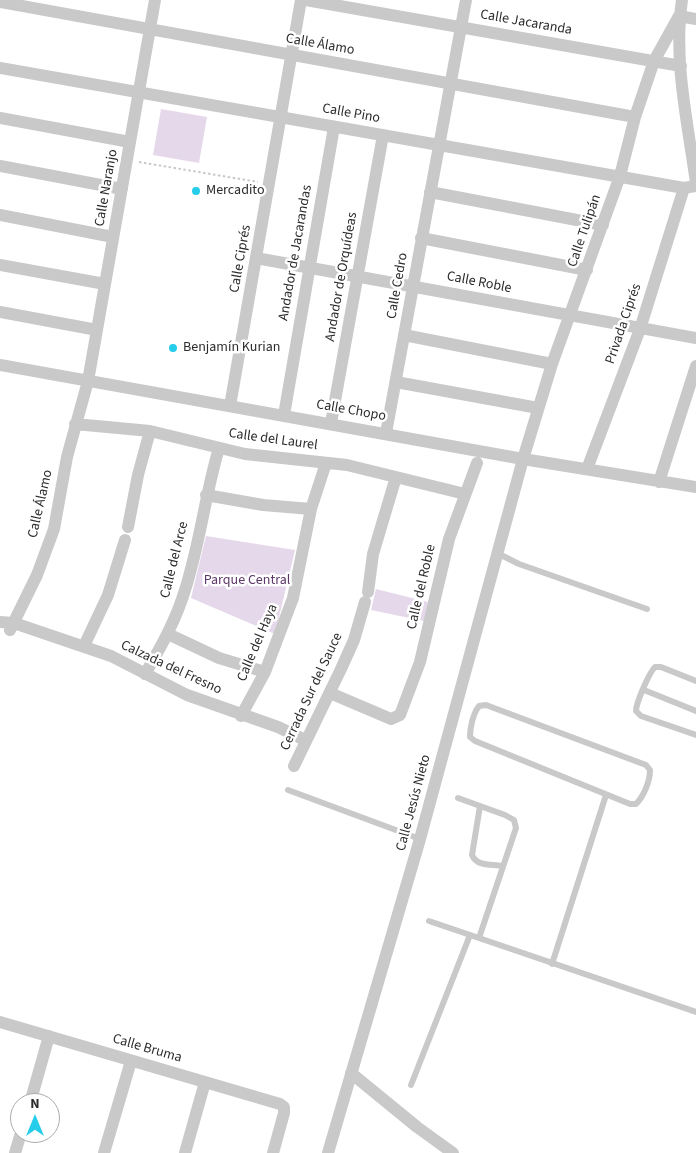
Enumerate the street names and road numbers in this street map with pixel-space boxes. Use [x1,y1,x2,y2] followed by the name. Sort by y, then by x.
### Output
[479,7,573,39] street label: Calle Jacaranda
[284,31,356,59] street label: Calle Álamo
[321,101,381,127] street label: Calle Pino
[92,148,122,228] street label: Calle Naranjo
[276,184,316,322] street label: Andador de Jacarandas
[565,192,605,270] street label: Calle Tulipán
[322,211,362,343] street label: Andador de Orquídeas
[227,224,255,294] street label: Calle Ciprés
[384,252,412,320] street label: Calle Cedro
[445,268,513,298] street label: Calle Roble
[602,282,646,366] street label: Privada Ciprés
[315,397,387,425] street label: Calle Chopo
[227,425,319,455] street label: Calle del Laurel
[25,468,57,540] street label: Calle Álamo
[157,520,193,600] street label: Calle del Arce
[404,543,440,631] street label: Calle del Roble
[234,602,282,684] street label: Calle del Haya
[277,630,347,754] street label: Cerrada Sur del Sauce
[118,637,224,699] street label: Calzada del Fresno
[393,753,435,853] street label: Calle Jesús Nieto
[110,1031,184,1067] street label: Calle Bruma

